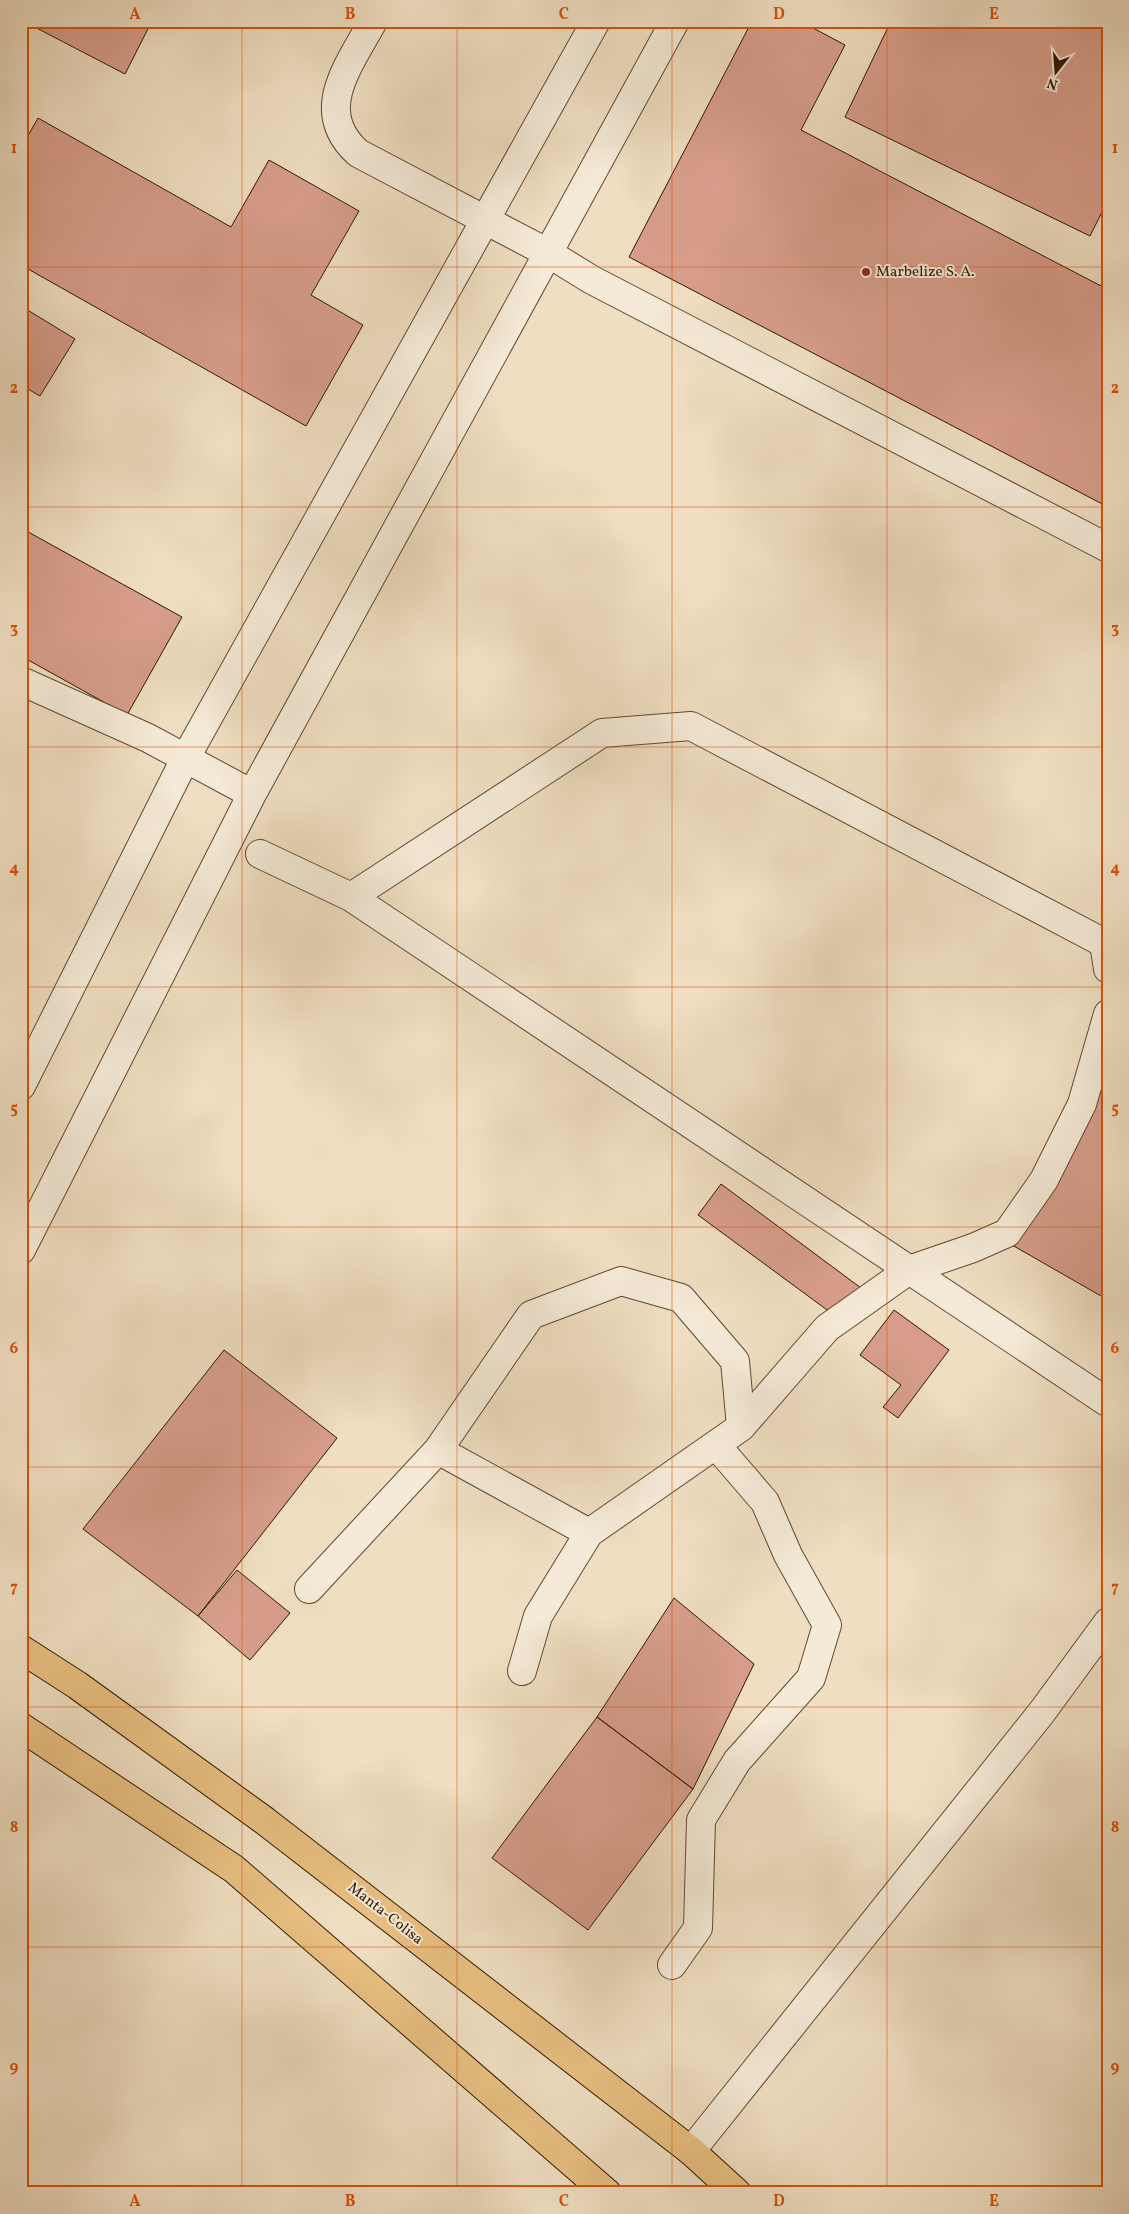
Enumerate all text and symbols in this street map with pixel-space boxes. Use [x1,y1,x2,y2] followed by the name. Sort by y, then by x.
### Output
[129,4,141,26] text: A
[345,4,356,26] text: B
[559,4,569,26] text: C
[773,4,785,26] text: D
[989,4,999,26] text: E
[1032,48,1082,98] north arrow
[1045,72,1060,94] text: N
[11,138,17,160] text: 1
[1112,138,1118,160] text: 1
[876,262,975,283] place label: Marbelize S. A.
[860,266,872,278] marker: Marbelize S. A.
[10,378,18,400] text: 2
[1111,378,1119,400] text: 2
[10,618,18,640] text: 3
[1111,618,1119,640] text: 3
[9,858,19,880] text: 4
[1110,858,1120,880] text: 4
[10,1098,18,1120] text: 5
[1111,1098,1119,1120] text: 5
[10,1338,19,1360] text: 6
[1111,1338,1120,1360] text: 6
[10,1577,18,1599] text: 7
[1111,1577,1119,1599] text: 7
[10,1817,18,1839] text: 8
[1111,1817,1119,1839] text: 8
[343,1878,427,1950] street label: Manta-Colisa
[10,2057,19,2079] text: 9
[1111,2057,1120,2079] text: 9
[129,2191,141,2213] text: A
[345,2191,356,2213] text: B
[559,2191,569,2213] text: C
[773,2191,785,2213] text: D
[989,2191,999,2213] text: E

